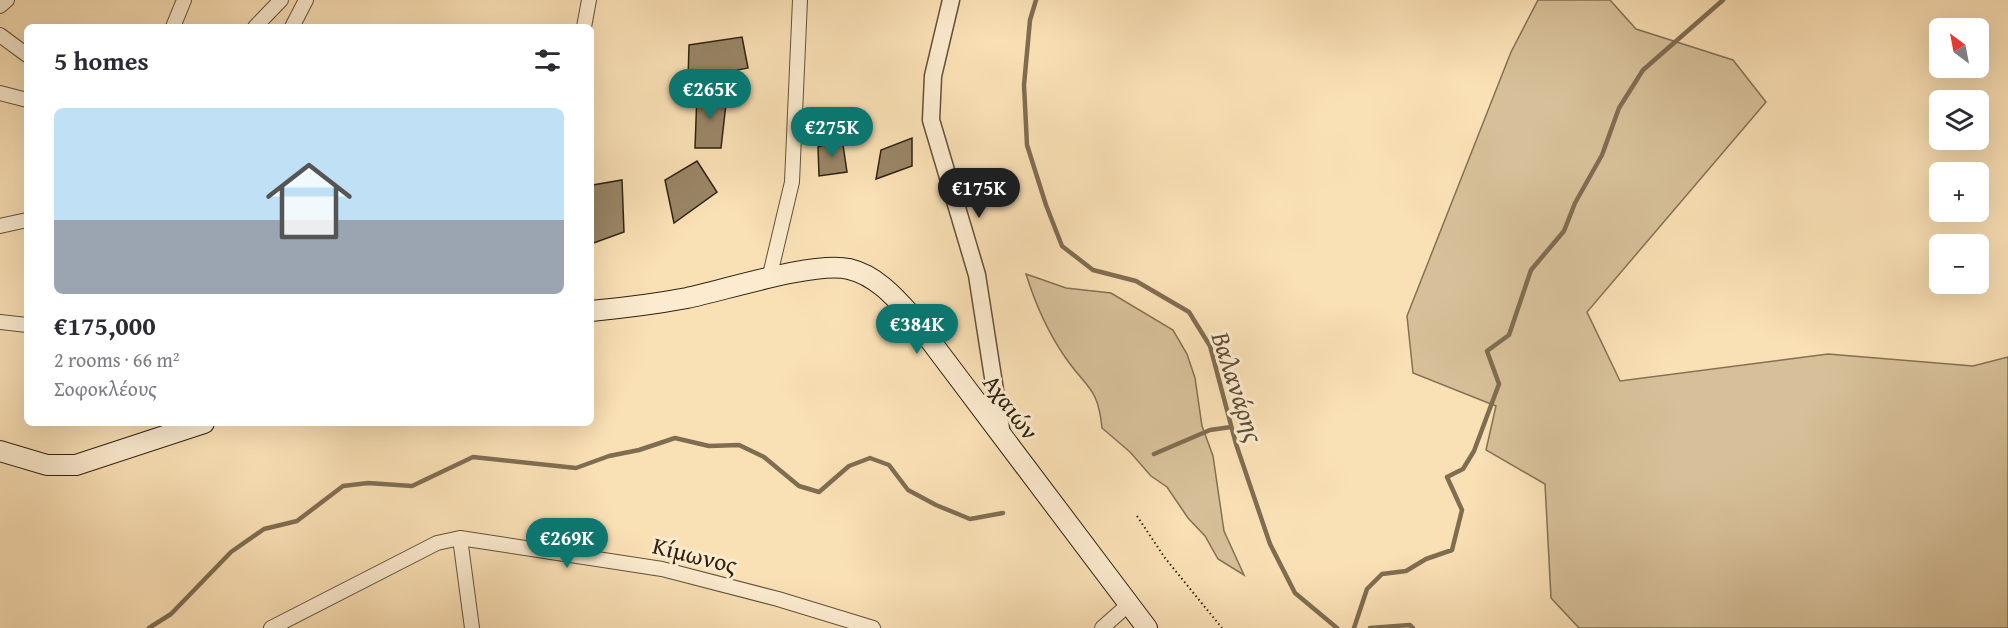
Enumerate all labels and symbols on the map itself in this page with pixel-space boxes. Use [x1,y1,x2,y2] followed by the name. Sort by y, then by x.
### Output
[1929,18,1989,78] north arrow
[668,69,752,120] pin: €265K
[790,107,874,158] pin: €275K
[937,168,1021,219] pin: €175K
[875,304,959,355] pin: €384K
[1201,325,1274,448] water label: Βαλανάρης
[975,367,1047,447] street label: Αχαιών
[525,518,609,569] pin: €269K
[649,528,741,582] street label: Κίμωνος

